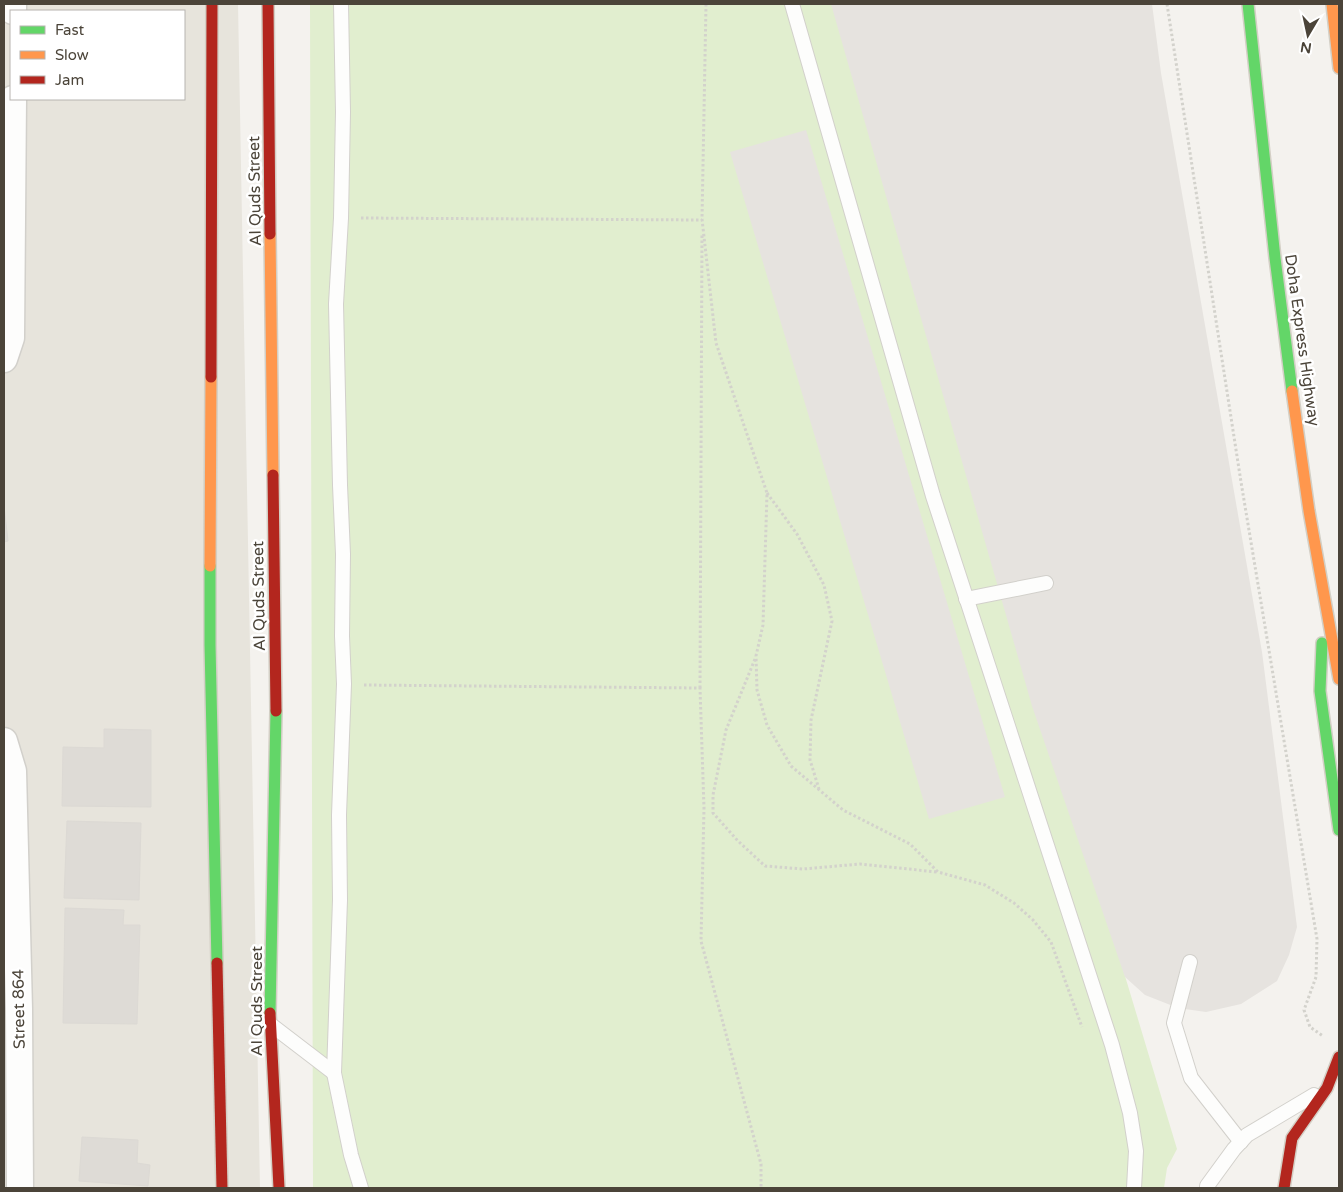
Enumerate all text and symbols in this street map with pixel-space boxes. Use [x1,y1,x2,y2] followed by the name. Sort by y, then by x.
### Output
[10,10,185,100] legend
[1283,10,1333,60] north arrow
[55,21,85,39] text: Fast
[1299,38,1313,57] text: N
[55,46,89,64] text: Slow
[55,71,84,89] text: Jam
[244,136,266,246] street label: Al Quds Street
[1280,253,1324,428] street label: Doha Express Highway
[248,541,270,651] street label: Al Quds Street
[247,946,267,1056] street label: Al Quds Street
[8,969,30,1049] street label: Street 864

